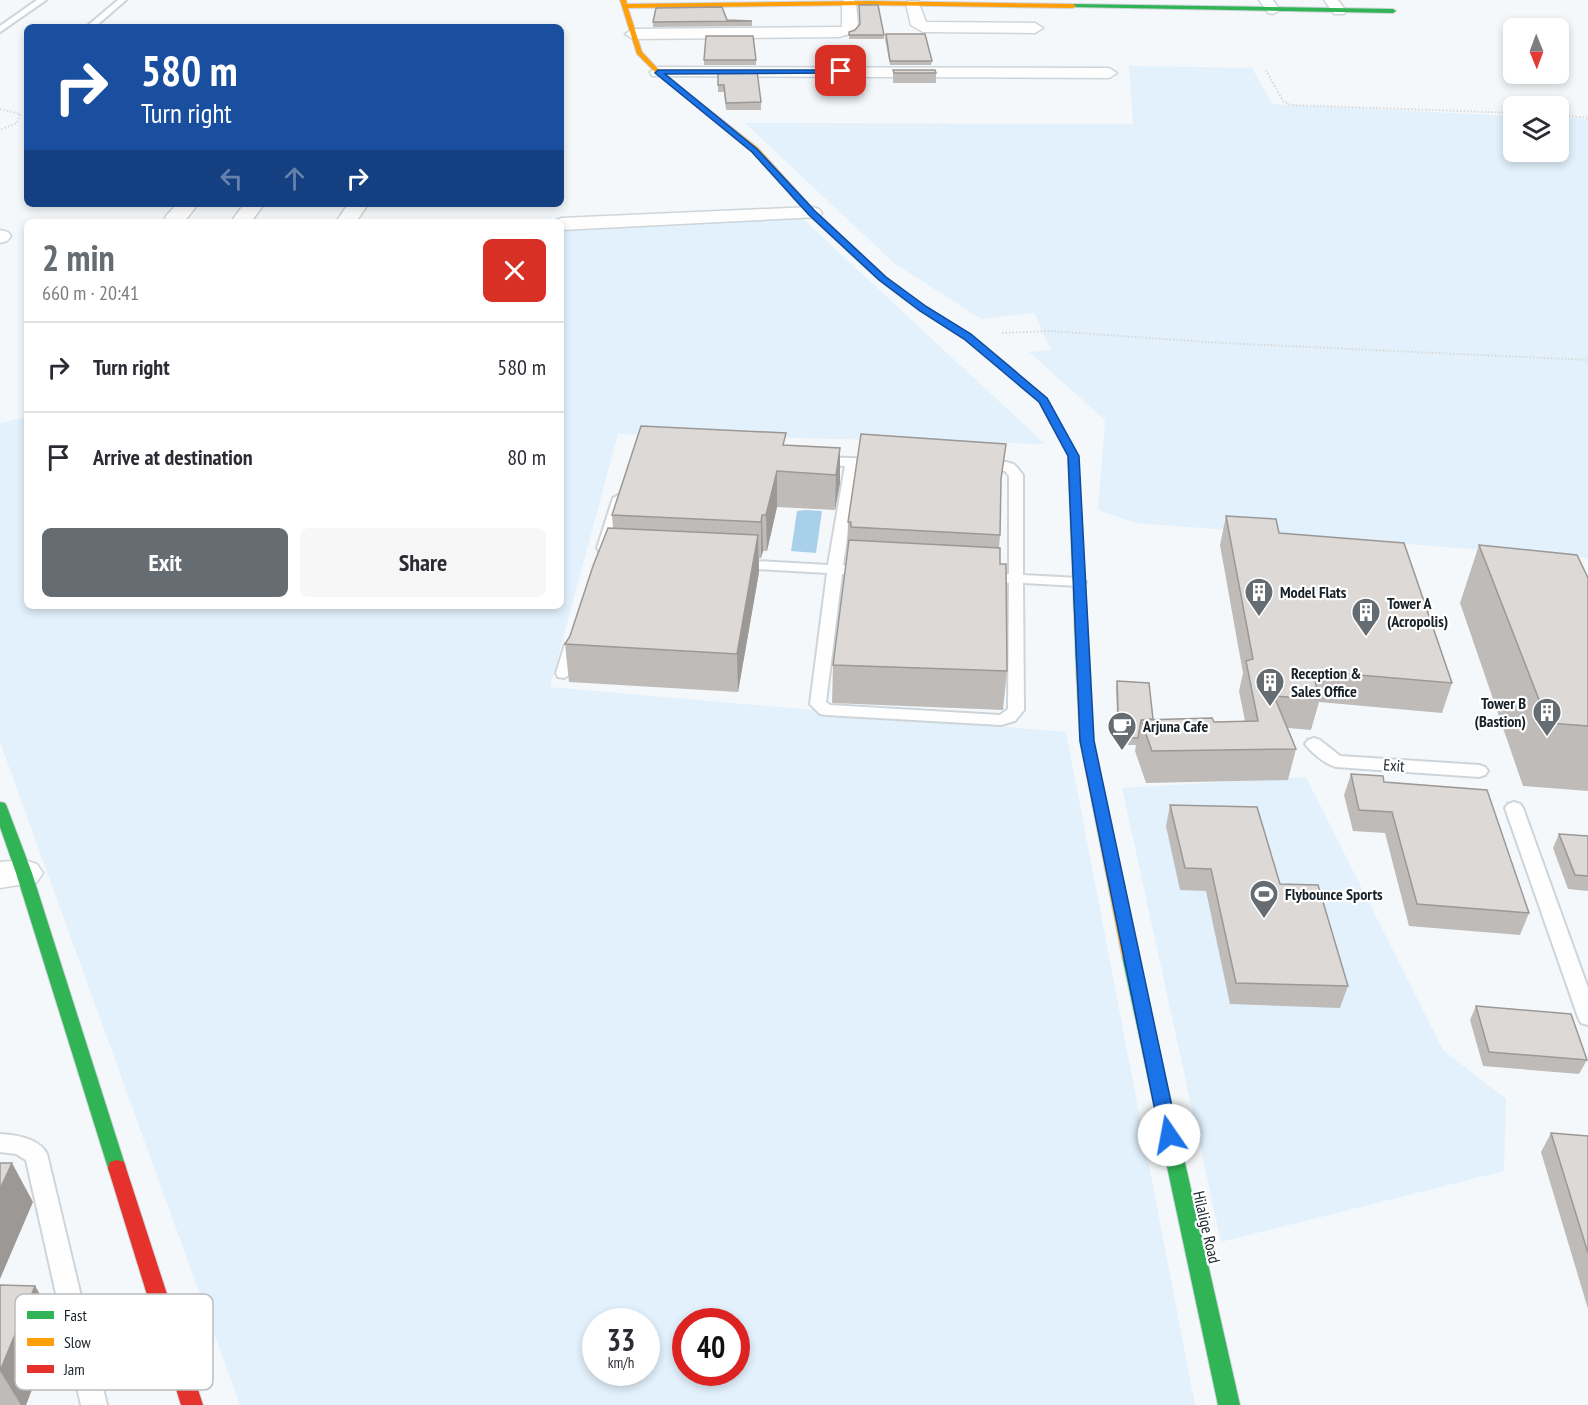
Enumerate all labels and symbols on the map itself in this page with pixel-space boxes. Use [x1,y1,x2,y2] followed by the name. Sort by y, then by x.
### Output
[1503,18,1569,84] north arrow
[815,45,866,96] pin
[1243,576,1275,618] building icon: Model Flats
[1280,582,1347,602] place label: Model Flats
[1387,593,1448,631] place label: Tower A (Acropolis)
[1350,596,1382,638] building icon: Tower A (Acropolis)
[1291,663,1361,701] place label: Reception & Sales Office
[1254,666,1286,708] building icon: Reception & Sales Office
[1474,693,1526,731] place label: Tower B (Bastion)
[1531,696,1563,738] building icon: Tower B (Bastion)
[1106,710,1138,752] cafe icon: Arjuna Cafe
[1142,716,1208,736] place label: Arjuna Cafe
[1383,754,1406,776] street label: Exit
[1248,878,1280,920] sports icon: Flybounce Sports
[1285,884,1383,904] place label: Flybounce Sports
[1137,1103,1201,1167] position arrow
[1189,1189,1225,1265] street label: Hilalige Road
[15,1294,213,1390] legend
[64,1305,87,1325] text: Fast
[672,1308,750,1386] speed limit sign: 40
[64,1332,91,1352] text: Slow
[63,1359,85,1379] text: Jam

